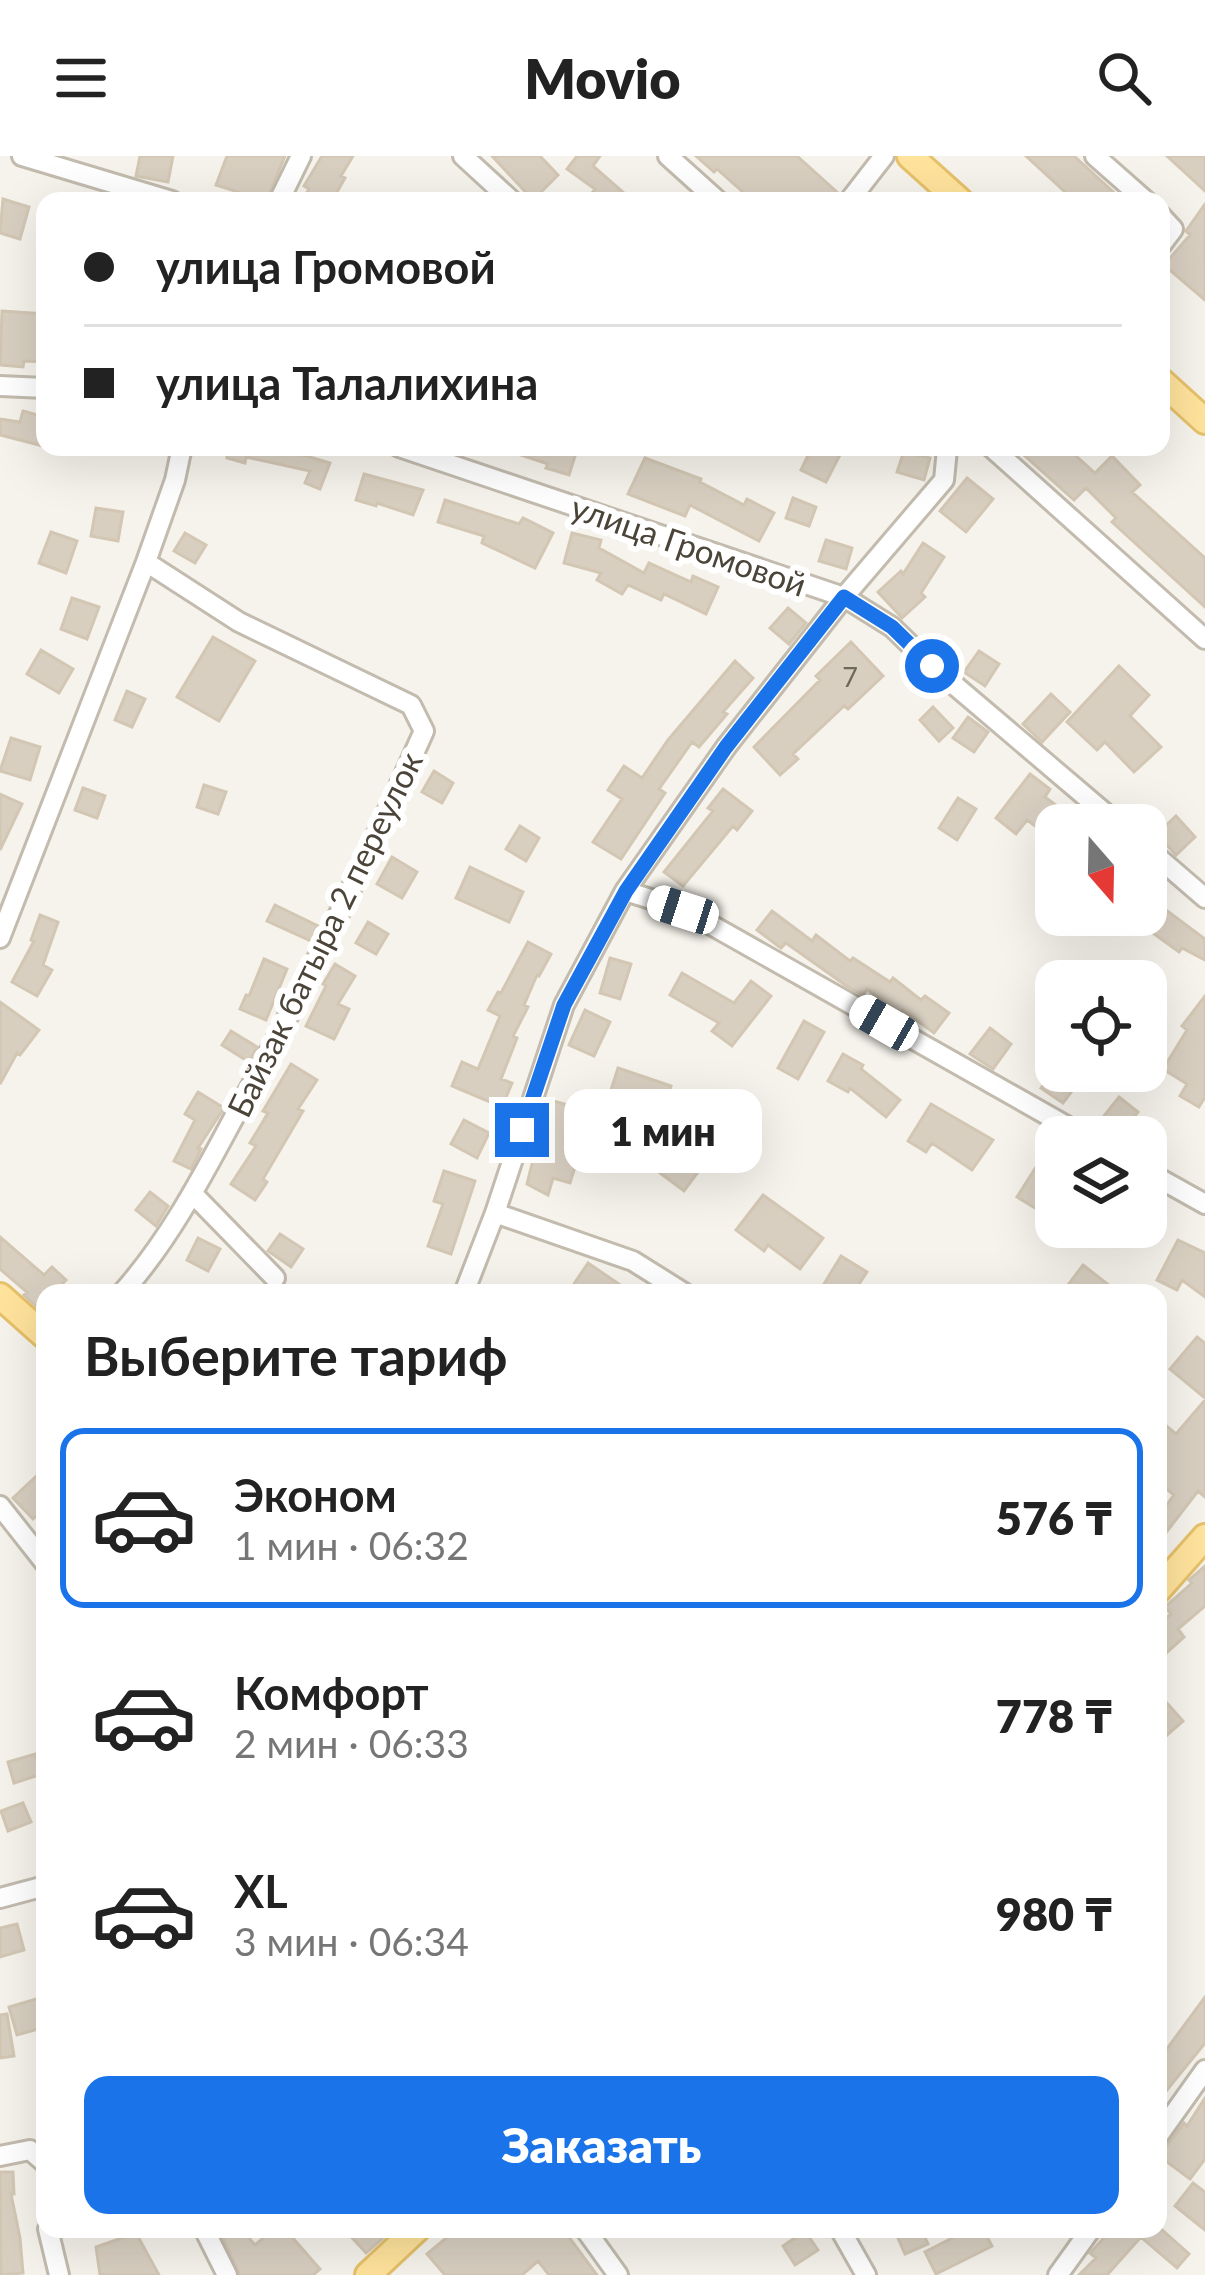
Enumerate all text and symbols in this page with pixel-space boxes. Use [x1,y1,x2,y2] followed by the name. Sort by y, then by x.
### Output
[48,45,114,111] icon: menu
[1091,45,1157,111] icon: search
[524,46,681,111] text: Movio
[156,240,496,294] text: улица Громовой
[156,356,538,410] text: улица Талалихина
[566,486,812,604] street label: улица Громовой
[905,639,959,693] route start
[842,660,858,693] house number: 7
[218,745,430,1123] street label: Байзак батыра 2 переулок
[1035,804,1167,936] north arrow
[1035,804,1167,1248] map controls
[643,882,723,938] car
[1035,960,1167,1092] button: locate
[844,989,924,1057] car
[564,1088,762,1172] callout: 1 мин
[495,1103,549,1157] route end
[610,1108,716,1154] text: 1 мин
[1035,1116,1167,1248] button: layers
[84,1323,507,1388] text: Выберите тариф
[90,1464,198,1572] icon: car
[234,1468,397,1522] text: Эконом
[996,1491,1113,1545] text: 576 ₸
[234,1522,469,1568] text: 1 мин · 06:32
[90,1662,198,1770] icon: car
[234,1666,429,1720] text: Комфорт
[996,1689,1113,1743] text: 778 ₸
[234,1720,469,1766] text: 2 мин · 06:33
[90,1860,198,1968] icon: car
[234,1864,288,1918] text: XL
[996,1887,1113,1941] text: 980 ₸
[234,1918,469,1964] text: 3 мин · 06:34
[84,2076,1119,2214] button: Заказать

